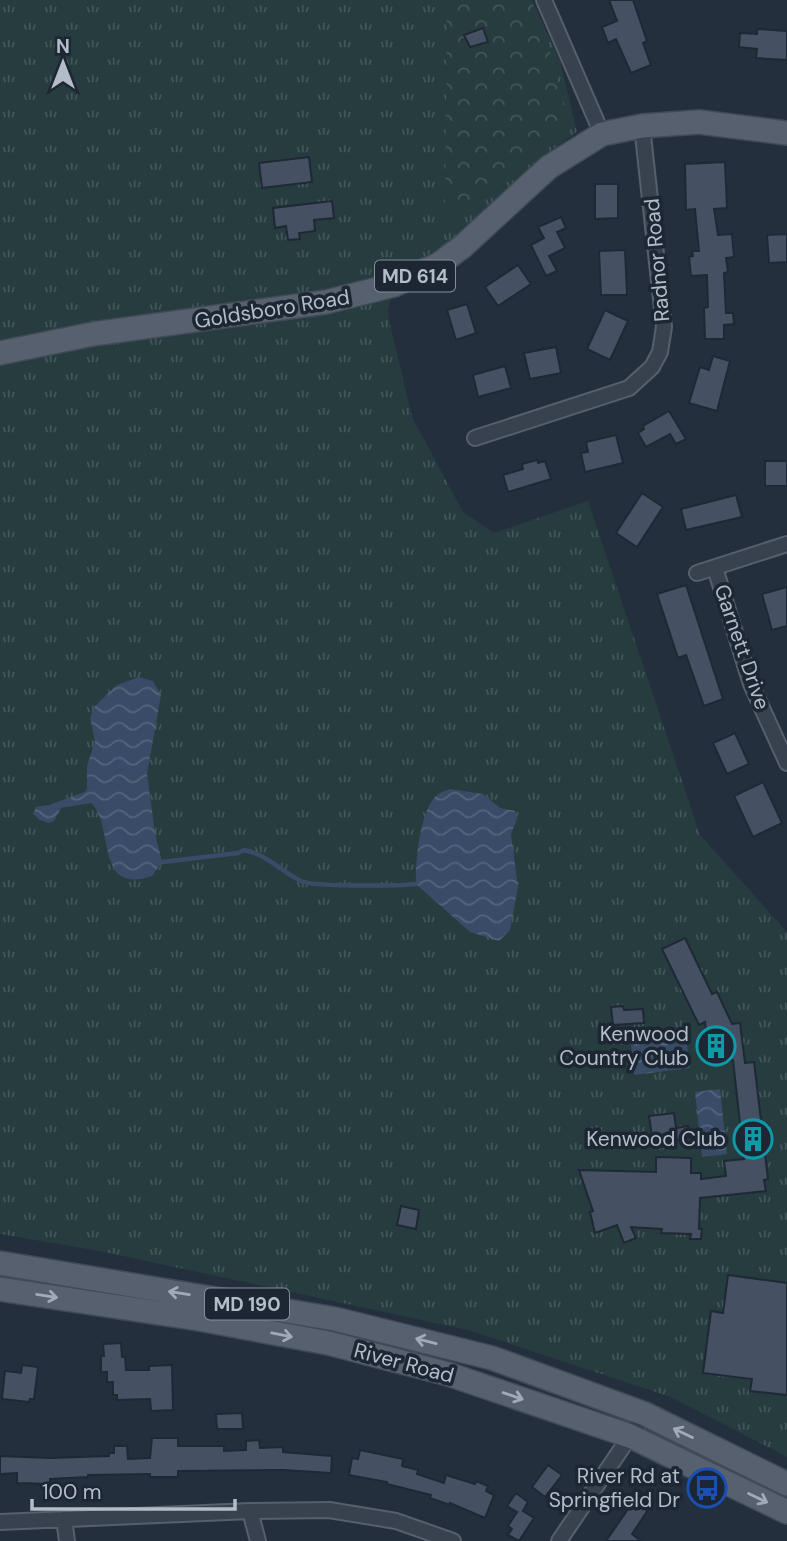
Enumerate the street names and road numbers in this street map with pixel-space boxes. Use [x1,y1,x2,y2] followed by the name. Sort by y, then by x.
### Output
[638,197,676,323] street label: Radnor Road
[375,260,455,292] road number: MD 614
[192,283,352,335] street label: Goldsboro Road
[708,581,777,713] street label: Garnett Drive
[205,1288,289,1320] road number: MD 190
[351,1336,457,1390] street label: River Road

